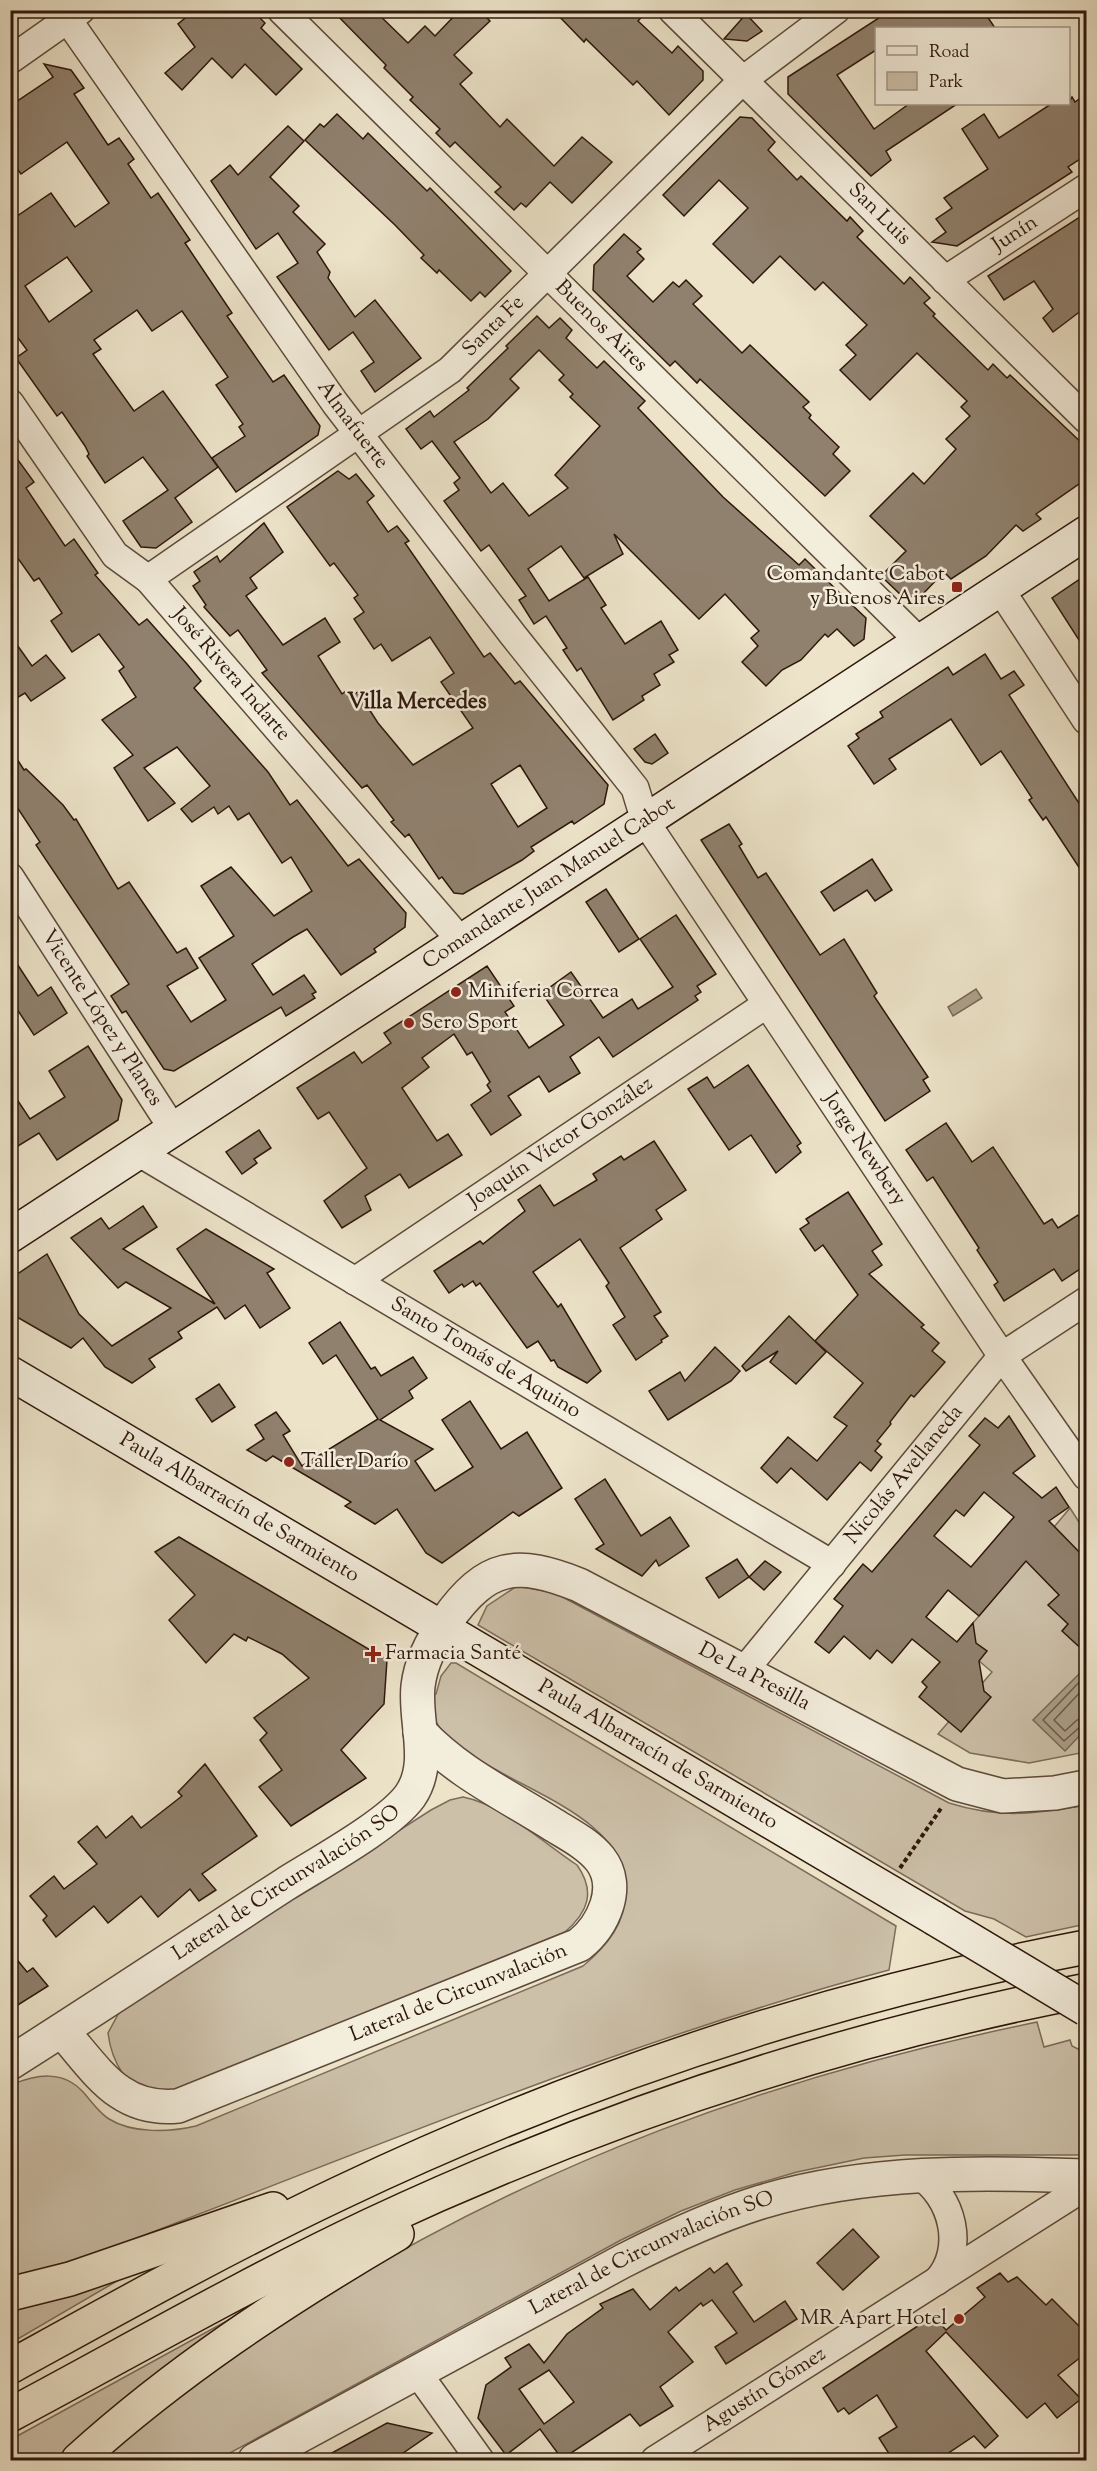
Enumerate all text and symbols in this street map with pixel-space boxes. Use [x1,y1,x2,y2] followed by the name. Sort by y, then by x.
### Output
[875,27,1070,105] legend
[929,40,969,66] text: Road
[929,70,964,96] text: Park
[841,176,917,253] street label: San Luis
[986,208,1044,261] street label: Junín
[548,273,654,379] street label: Buenos Aires
[456,289,532,364] street label: Santa Fe
[309,375,396,476] street label: Almafuerte
[767,560,945,614] place label: Comandante Cabot y Buenos Aires
[950,580,964,594] marker: Comandante Cabot y Buenos Aires
[164,600,297,748] street label: José Rivera Indarte
[347,687,487,719] district label: Villa Mercedes
[417,790,682,977] street label: Comandante Juan Manuel Cabot
[33,924,170,1112] street label: Vicente López y Planes
[468,977,620,1007] place label: Miniferia Correa
[449,985,463,999] marker: Miniferia Correa
[421,1008,518,1038] place label: Sero Sport
[402,1016,416,1030] marker: Sero Sport
[461,1069,660,1216] street label: Joaquín Víctor González
[815,1086,913,1212] street label: Jorge Newbery
[384,1290,586,1427] street label: Santo Tomás de Aquino
[838,1399,971,1551] street label: Nicolás Avellaneda
[113,1426,365,1591] street label: Paula Albarracín de Sarmiento
[301,1447,408,1477] place label: Taller Darío
[282,1455,296,1469] marker: Taller Darío
[693,1635,816,1719] street label: De La Presilla
[385,1639,521,1669] place label: Farmacia Santé
[366,1647,380,1661] marker: Farmacia Santé
[532,1672,783,1838] street label: Paula Albarracín de Sarmiento
[167,1798,407,1969] street label: Lateral de Circunvalación SO
[345,1936,572,2050] street label: Lateral de Circunvalación
[525,2184,778,2324] street label: Lateral de Circunvalación SO
[800,2304,947,2334] place label: MR Apart Hotel
[952,2312,966,2326] marker: MR Apart Hotel
[697,2340,832,2441] street label: Agustín Gómez

